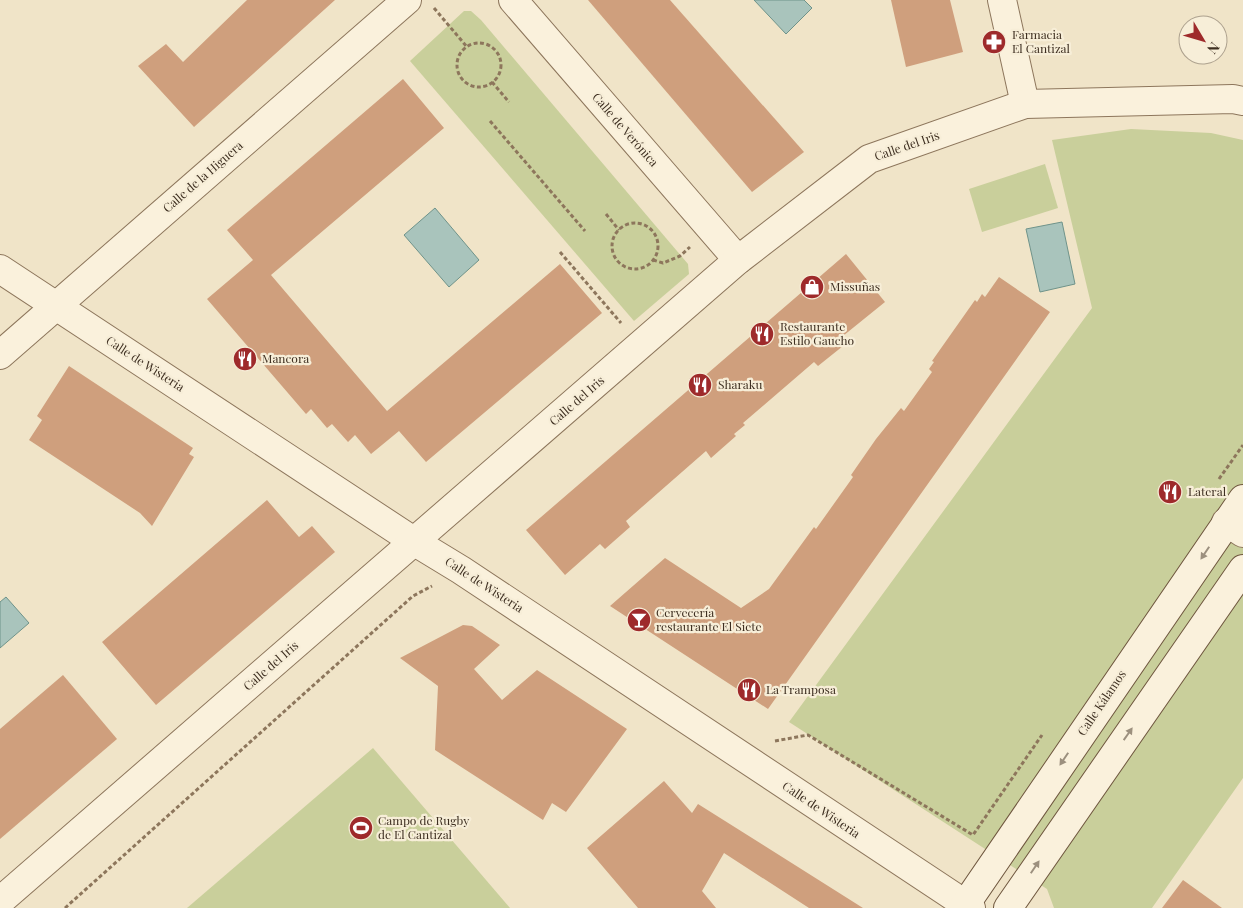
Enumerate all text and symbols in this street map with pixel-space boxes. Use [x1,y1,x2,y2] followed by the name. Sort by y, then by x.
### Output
[1178,15,1228,65] north arrow
[1012,26,1071,56] place label: Farmacia El Cantizal
[981,29,1007,55] pharmacy icon: Farmacia El Cantizal
[1203,38,1224,58] text: N
[589,89,662,170] street label: Calle de Verónica
[872,126,941,164] street label: Calle del Iris
[159,137,246,216] street label: Calle de la Higuera
[799,274,825,300] shop icon: Missuñas
[830,278,880,294] place label: Missuñas
[780,318,855,348] place label: Restaurante Estilo Gaucho
[749,321,775,347] restaurant icon: Restaurante Estilo Gaucho
[103,332,188,394] street label: Calle de Wisteria
[232,346,258,372] restaurant icon: Mancora
[262,350,309,366] place label: Mancora
[546,372,607,429] street label: Calle del Iris
[687,372,713,398] restaurant icon: Sharaku
[718,376,762,392] place label: Sharaku
[1157,479,1183,505] restaurant icon: Lateral
[1188,483,1227,499] place label: Lateral
[1200,547,1210,560] one-way arrow
[442,553,527,615] street label: Calle de Wisteria
[656,604,762,634] place label: Cervecería restaurante El Siete
[626,607,652,633] bar icon: Cervecería restaurante El Siete
[240,637,301,694] street label: Calle del Iris
[1073,667,1129,738] street label: Calle Kálamos
[736,677,762,703] restaurant icon: La Tramposa
[766,681,836,697] place label: La Tramposa
[1123,727,1133,741] one-way arrow
[1059,753,1069,766] one-way arrow
[780,777,863,841] street label: Calle de Wisteria
[378,812,469,842] place label: Campo de Rugby de El Cantizal
[348,815,374,841] sports icon: Campo de Rugby de El Cantizal
[1030,861,1040,874] one-way arrow

